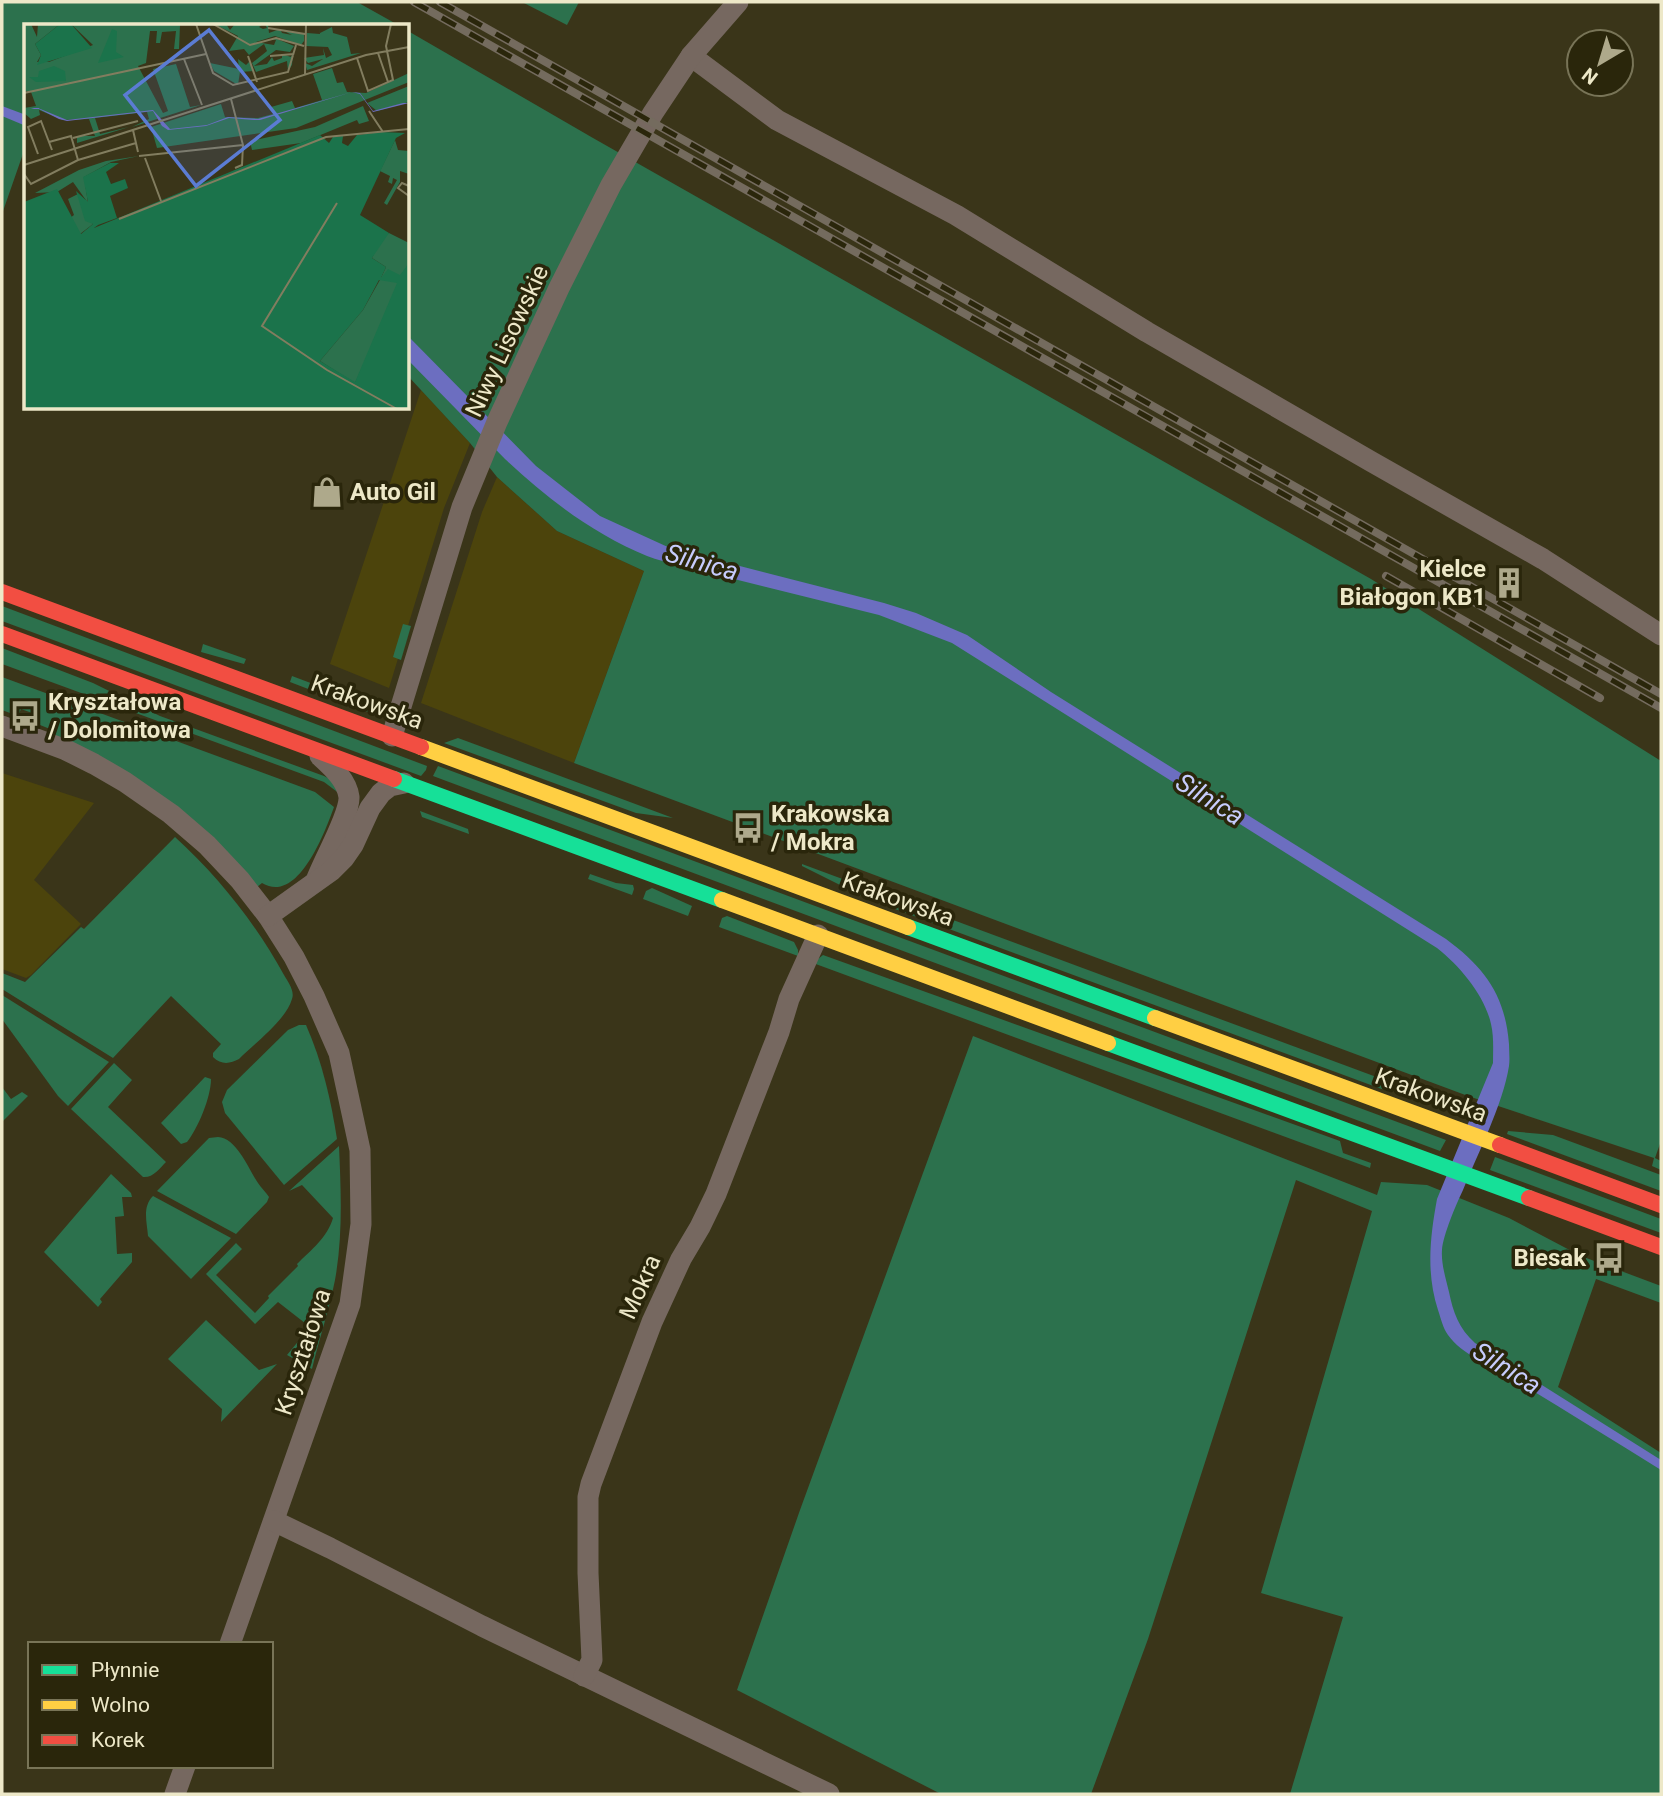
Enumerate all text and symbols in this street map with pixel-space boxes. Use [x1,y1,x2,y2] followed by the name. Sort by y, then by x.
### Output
[24,24,410,410] inset map
[1565,28,1635,98] north arrow
[1577,63,1602,89] text: N
[460,261,554,421] street label: Niwy Lisowskie
[310,475,344,509] shop icon: Auto Gil
[350,478,436,506] place label: Auto Gil
[662,537,742,587] water label: Silnica
[1340,555,1486,611] place label: Kielce Białogon KB1
[1492,566,1526,600] building icon: Kielce Białogon KB1
[307,669,427,735] street label: Krakowska
[47,688,191,744] place label: Kryształowa / Dolomitowa
[8,699,42,733] bus stop icon: Kryształowa / Dolomitowa
[1171,767,1249,831] water label: Silnica
[770,800,890,856] place label: Krakowska / Mokra
[731,811,765,845] bus stop icon: Krakowska / Mokra
[838,866,958,932] street label: Krakowska
[1371,1062,1491,1128] street label: Krakowska
[1592,1241,1626,1275] bus stop icon: Biesak
[1513,1244,1587,1272] place label: Biesak
[613,1250,667,1324] street label: Mokra
[269,1285,337,1419] street label: Kryształowa
[1468,1336,1546,1400] water label: Silnica
[28,1642,273,1768] legend
[91,1658,159,1682] text: Płynnie
[91,1693,150,1717] text: Wolno
[91,1728,145,1752] text: Korek

